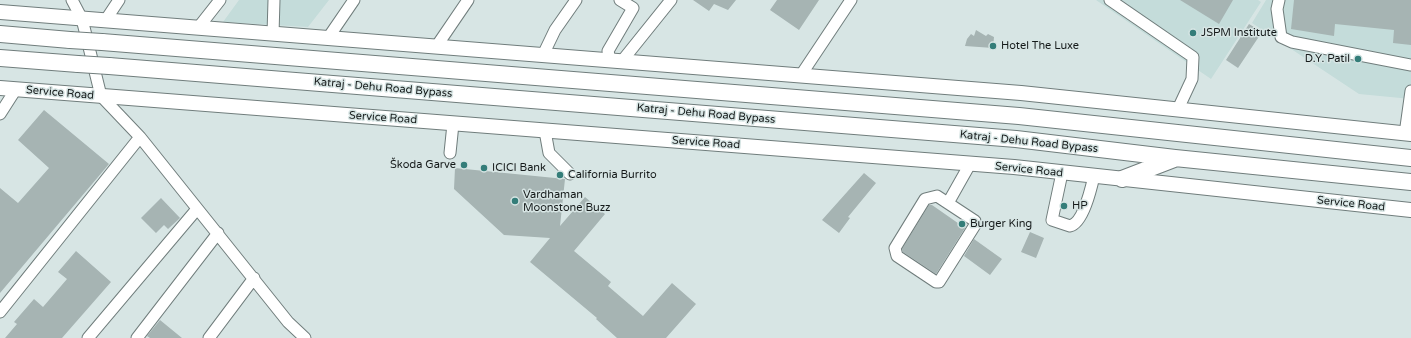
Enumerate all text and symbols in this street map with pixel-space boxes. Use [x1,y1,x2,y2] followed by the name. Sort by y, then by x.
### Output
[1201,26,1277,40] place label: JSPM Institute
[1188,28,1198,38] marker: JSPM Institute
[1001,39,1079,53] place label: Hotel The Luxe
[988,41,998,51] marker: Hotel The Luxe
[1305,52,1350,66] place label: D.Y. Patil
[1353,54,1363,64] marker: D.Y. Patil
[313,75,453,101] street label: Katraj - Dehu Road Bypass
[25,83,95,103] street label: Service Road
[636,101,776,127] street label: Katraj - Dehu Road Bypass
[348,109,418,127] street label: Service Road
[959,128,1099,156] street label: Katraj - Dehu Road Bypass
[671,134,741,152] street label: Service Road
[390,158,456,172] place label: Škoda Garve
[459,160,469,170] marker: Škoda Garve
[994,160,1064,180] street label: Service Road
[492,161,546,175] place label: ICICI Bank
[479,163,489,173] marker: ICICI Bank
[568,168,657,182] place label: California Burrito
[555,170,565,180] marker: California Burrito
[523,188,611,214] place label: Vardhaman Moonstone Buzz
[1316,194,1386,214] street label: Service Road
[510,196,520,206] marker: Vardhaman Moonstone Buzz
[1072,199,1088,213] place label: HP
[1059,201,1069,211] marker: HP
[970,217,1032,231] place label: Burger King
[957,219,967,229] marker: Burger King

